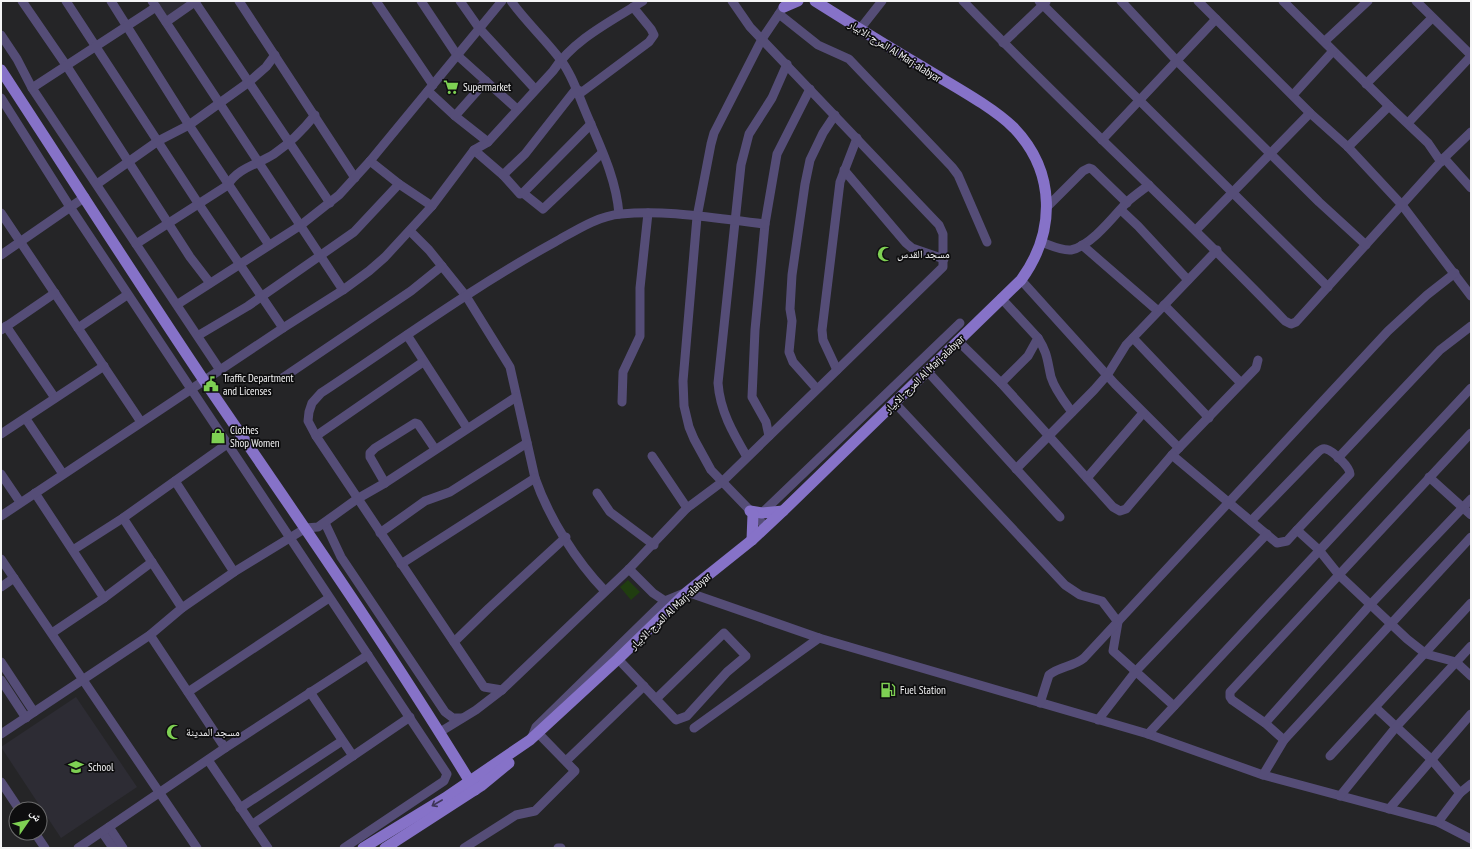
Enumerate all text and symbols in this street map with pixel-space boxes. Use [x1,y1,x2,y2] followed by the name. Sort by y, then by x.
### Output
[845,16,944,85] street label: المرج-الابيار Al Marj-alabyar
[442,78,460,96] supermarket icon: Supermarket
[463,80,511,94] place label: Supermarket
[876,245,894,263] mosque icon: مسجد القدس
[897,247,950,261] place label: مسجد القدس
[880,332,967,417] street label: المرج-الابيار Al Marj-alabyar
[223,371,293,398] place label: Traffic Department and Licenses
[202,375,220,393] public building icon: Traffic Department and Licenses
[230,423,280,450] place label: Clothes Shop Women
[209,427,227,445] shop icon: Clothes Shop Women
[626,570,714,653] street label: المرج-الابيار Al Marj-alabyar
[879,681,897,699] fuel station icon: Fuel Station
[900,683,946,697] place label: Fuel Station
[165,723,183,741] mosque icon: مسجد المدينة
[186,725,240,739] place label: مسجد المدينة
[67,758,85,776] school or university icon: School
[88,760,114,774] place label: School
[431,799,443,807] one-way arrow
[8,801,48,841] north arrow
[26,807,46,825] text: ش

